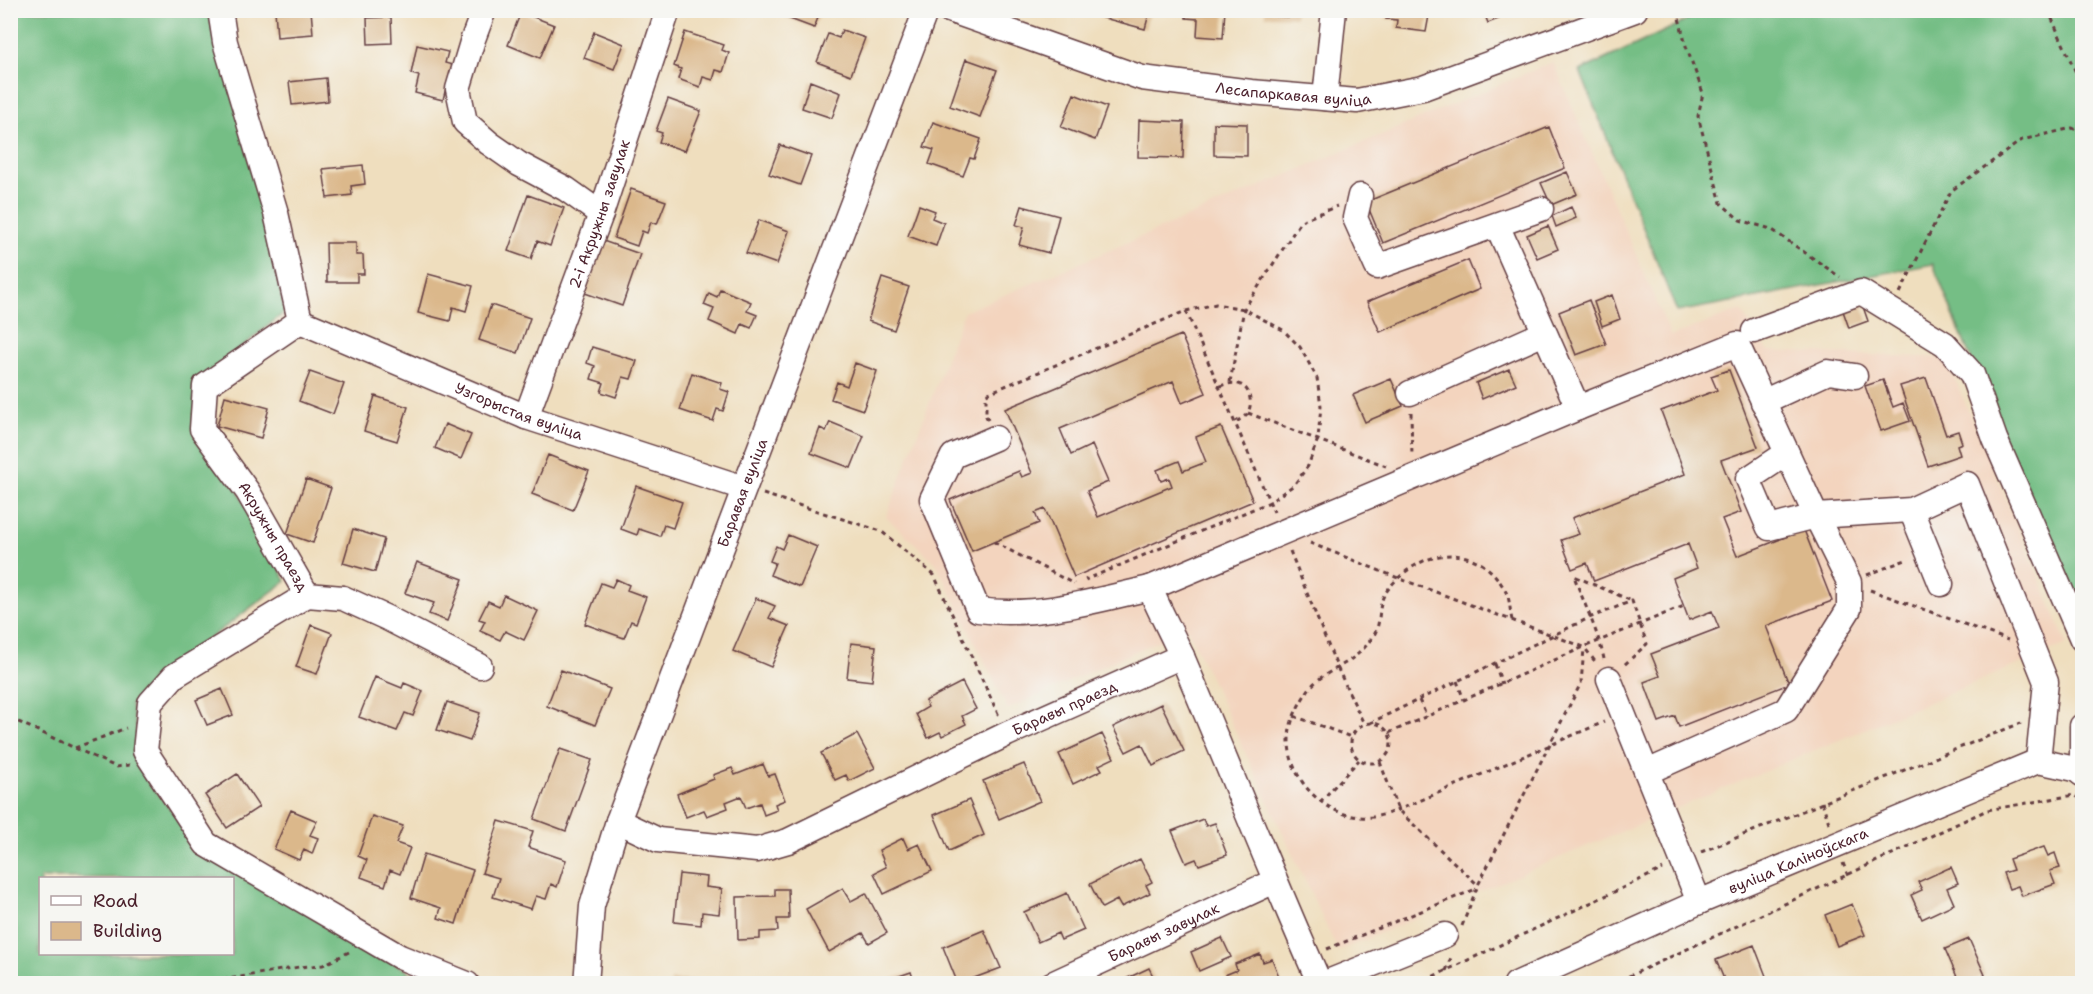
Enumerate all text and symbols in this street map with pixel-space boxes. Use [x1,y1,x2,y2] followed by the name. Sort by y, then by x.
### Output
[1214,78,1374,112] street label: Лесапаркавая вуліца
[564,137,635,291] street label: 2-і Акружны завулак
[452,378,586,445] street label: Узгорыстая вуліца
[713,435,773,550] street label: Баравая вуліца
[234,478,313,596] street label: Акружны праезд
[1009,676,1121,740] street label: Баравы праезд
[1725,823,1872,899] street label: вуліца Каліноўскага
[39,877,234,955] legend
[93,889,138,913] text: Road
[1105,898,1222,967] street label: Баравы завулак
[93,919,162,943] text: Building

